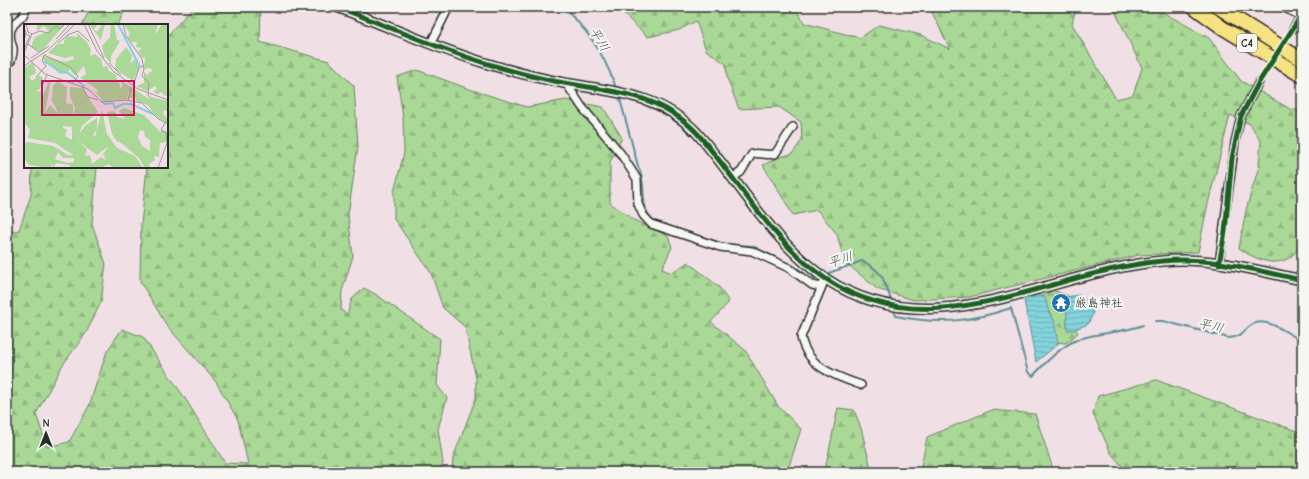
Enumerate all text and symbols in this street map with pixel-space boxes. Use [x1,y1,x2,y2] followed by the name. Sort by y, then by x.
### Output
[24,24,168,168] inset map
[586,24,613,54] water label: 平川
[1237,34,1257,52] road number: C4
[825,248,855,271] water label: 平川
[1050,292,1072,314] temple icon: 厳島神社
[1075,296,1123,310] place label: 厳島神社
[1197,315,1225,336] water label: 平川
[26,413,66,453] north arrow
[42,417,50,430] text: N

